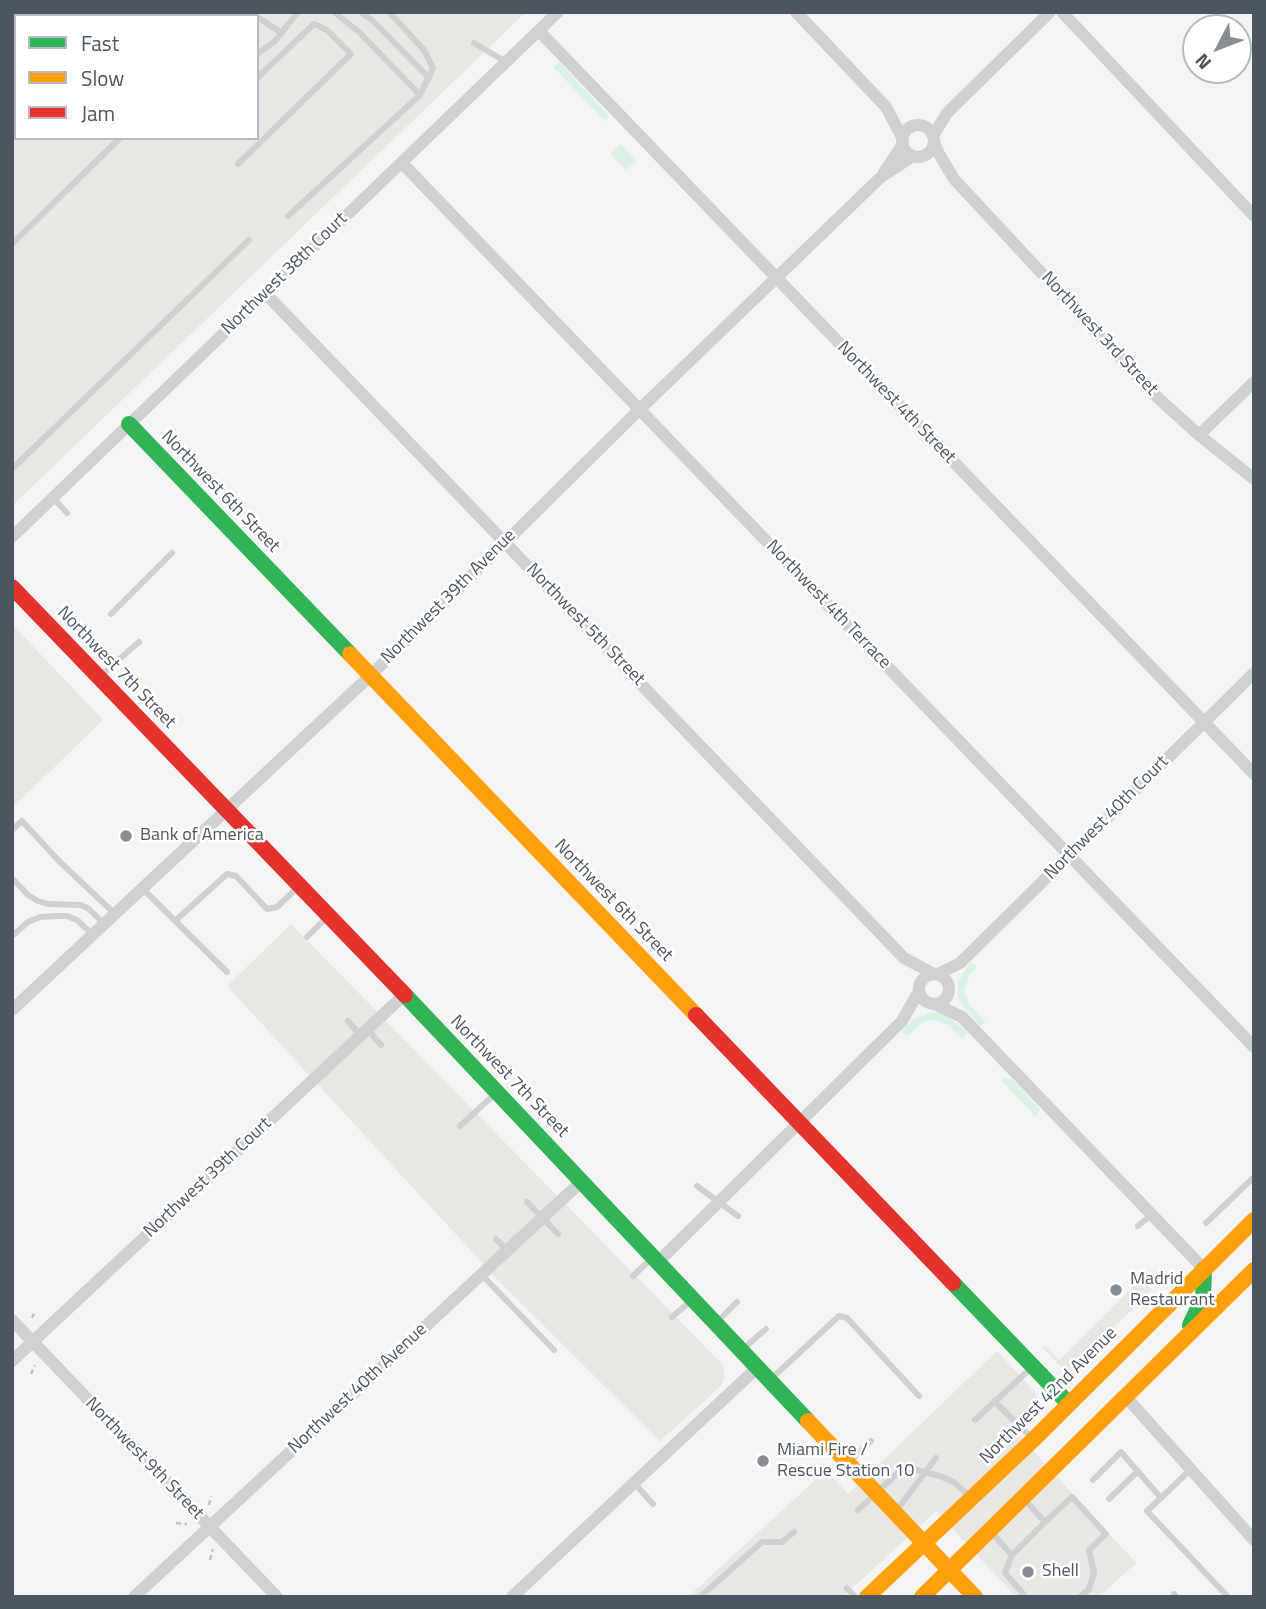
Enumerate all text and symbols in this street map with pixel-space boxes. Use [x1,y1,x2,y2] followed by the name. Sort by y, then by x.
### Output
[14,14,259,140] legend
[1182,14,1252,84] north arrow
[81,27,119,59] text: Fast
[1187,47,1218,77] text: N
[81,62,124,94] text: Slow
[81,97,115,129] text: Jam
[218,208,352,340] street label: Northwest 38th Court
[1036,268,1162,400] street label: Northwest 3rd Street
[832,337,960,469] street label: Northwest 4th Street
[156,426,284,558] street label: Northwest 6th Street
[377,525,521,669] street label: Northwest 39th Avenue
[761,536,895,674] street label: Northwest 4th Terrace
[521,559,649,691] street label: Northwest 5th Street
[52,602,180,734] street label: Northwest 7th Street
[1041,752,1173,884] street label: Northwest 40th Court
[140,825,264,847] place label: Bank of America
[118,828,134,844] marker: Bank of America
[549,835,677,967] street label: Northwest 6th Street
[445,1011,573,1143] street label: Northwest 7th Street
[140,1113,276,1243] street label: Northwest 39th Court
[1130,1269,1214,1312] place label: Madrid Restaurant
[1108,1282,1124,1298] marker: Madrid Restaurant
[284,1319,432,1459] street label: Northwest 40th Avenue
[976,1323,1122,1469] street label: Northwest 42nd Avenue
[80,1393,208,1525] street label: Northwest 9th Street
[777,1440,914,1482] place label: Miami Fire / Rescue Station 10
[755,1453,771,1469] marker: Miami Fire / Rescue Station 10
[1042,1561,1079,1583] place label: Shell
[1020,1564,1036,1580] marker: Shell

